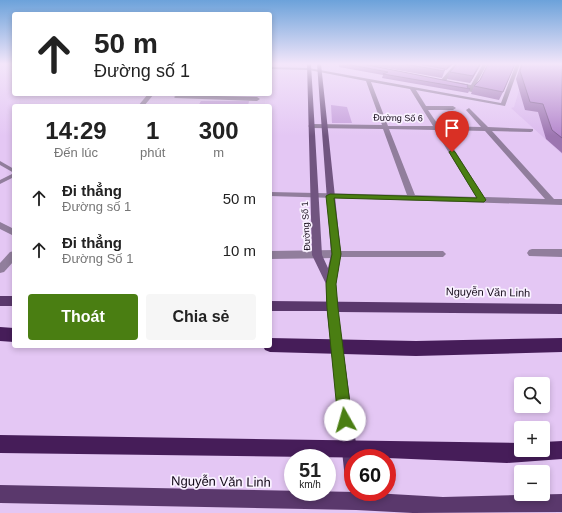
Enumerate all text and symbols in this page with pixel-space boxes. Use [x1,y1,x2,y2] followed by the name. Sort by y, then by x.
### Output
[28,28,80,80] icon: ahead
[94,28,158,59] text: 50 m
[94,61,190,81] text: Đường số 1
[435,111,469,152] pin
[373,113,423,123] street label: Đường Số 6
[45,117,107,144] text: 14:29
[146,117,159,144] text: 1
[199,117,239,144] text: 300
[441,117,463,139] icon: arrive
[54,145,98,160] text: Đến lúc
[140,145,165,160] text: phút
[213,145,224,160] text: m
[62,182,122,199] text: Đi thẳng
[28,187,50,209] icon: ahead
[223,190,256,207] text: 50 m
[62,199,131,214] text: Đường số 1
[300,201,312,251] street label: Đường Số 1
[62,234,122,251] text: Đi thẳng
[28,239,50,261] icon: ahead
[223,242,256,259] text: 10 m
[62,251,133,266] text: Đường Số 1
[446,285,530,299] street label: Nguyễn Văn Linh
[28,294,138,340] button: Thoát
[146,294,256,340] button: Chia sẻ
[514,377,550,501] map controls
[514,377,550,413] button: search
[324,399,366,441] position arrow
[514,421,550,457] button: +
[344,449,396,501] speed limit sign: 60
[299,459,321,481] text: 51
[514,465,550,501] button: −
[171,473,271,490] street label: Nguyễn Văn Linh
[299,479,321,490] text: km/h

